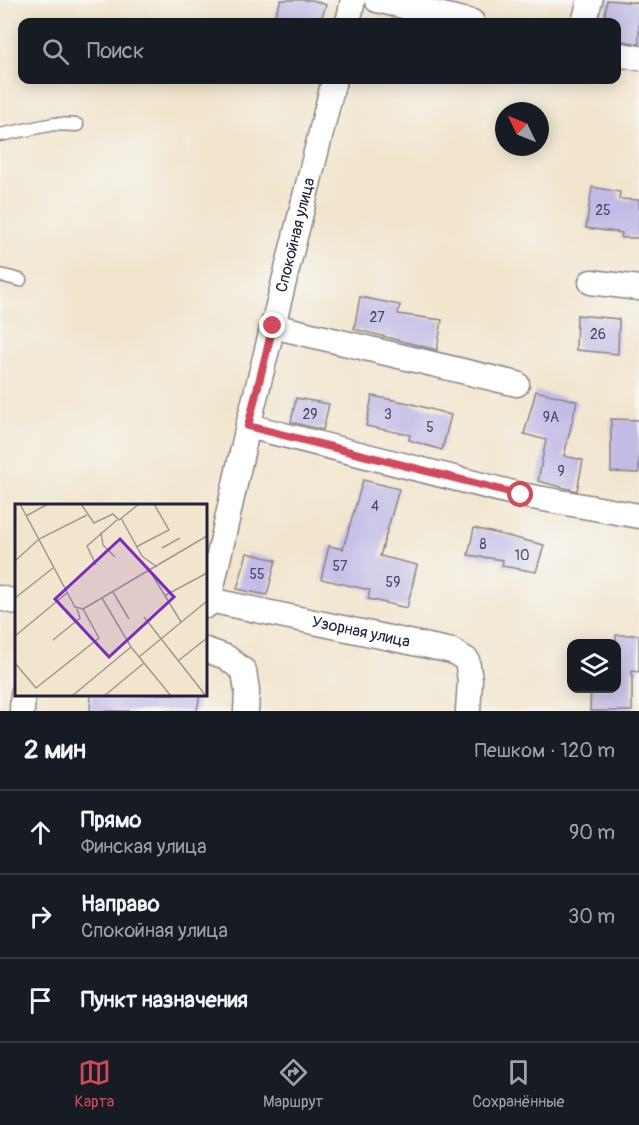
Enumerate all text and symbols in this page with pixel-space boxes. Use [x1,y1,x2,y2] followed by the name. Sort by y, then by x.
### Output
[18,18,621,84] search box
[39,35,72,68] icon: search
[87,37,144,65] text: Поиск
[495,102,549,156] north arrow
[272,176,319,295] street label: Спокойная улица
[595,202,611,219] house number: 25
[369,309,385,326] house number: 27
[259,312,285,338] route end
[590,326,606,343] house number: 26
[302,406,318,423] house number: 29
[384,406,392,423] house number: 3
[543,409,559,426] house number: 9А
[426,419,434,436] house number: 5
[557,463,565,480] house number: 9
[507,481,533,507] route start
[371,498,379,515] house number: 4
[15,504,207,696] inset map
[479,536,487,553] house number: 8
[514,547,530,564] house number: 10
[333,558,348,575] house number: 57
[249,566,265,583] house number: 55
[386,574,400,591] house number: 59
[310,612,412,652] street label: Узорная улица
[567,639,621,693] map controls
[567,639,621,693] button: layers
[24,734,86,766] text: 2 мин
[475,738,615,763] text: Пешком · 120 m
[81,806,141,834] text: Прямо
[24,816,57,849] icon: ahead
[569,820,615,845] text: 90 m
[81,834,207,859] text: Финская улица
[81,890,160,918] text: Направо
[24,900,57,933] icon: right
[568,904,615,929] text: 30 m
[81,918,228,943] text: Спокойная улица
[24,984,57,1017] icon: arrive
[81,986,248,1014] text: Пункт назначения
[74,1056,114,1112] tab: Карта
[263,1056,323,1112] tab: Маршрут
[472,1056,565,1112] tab: Сохранённые

